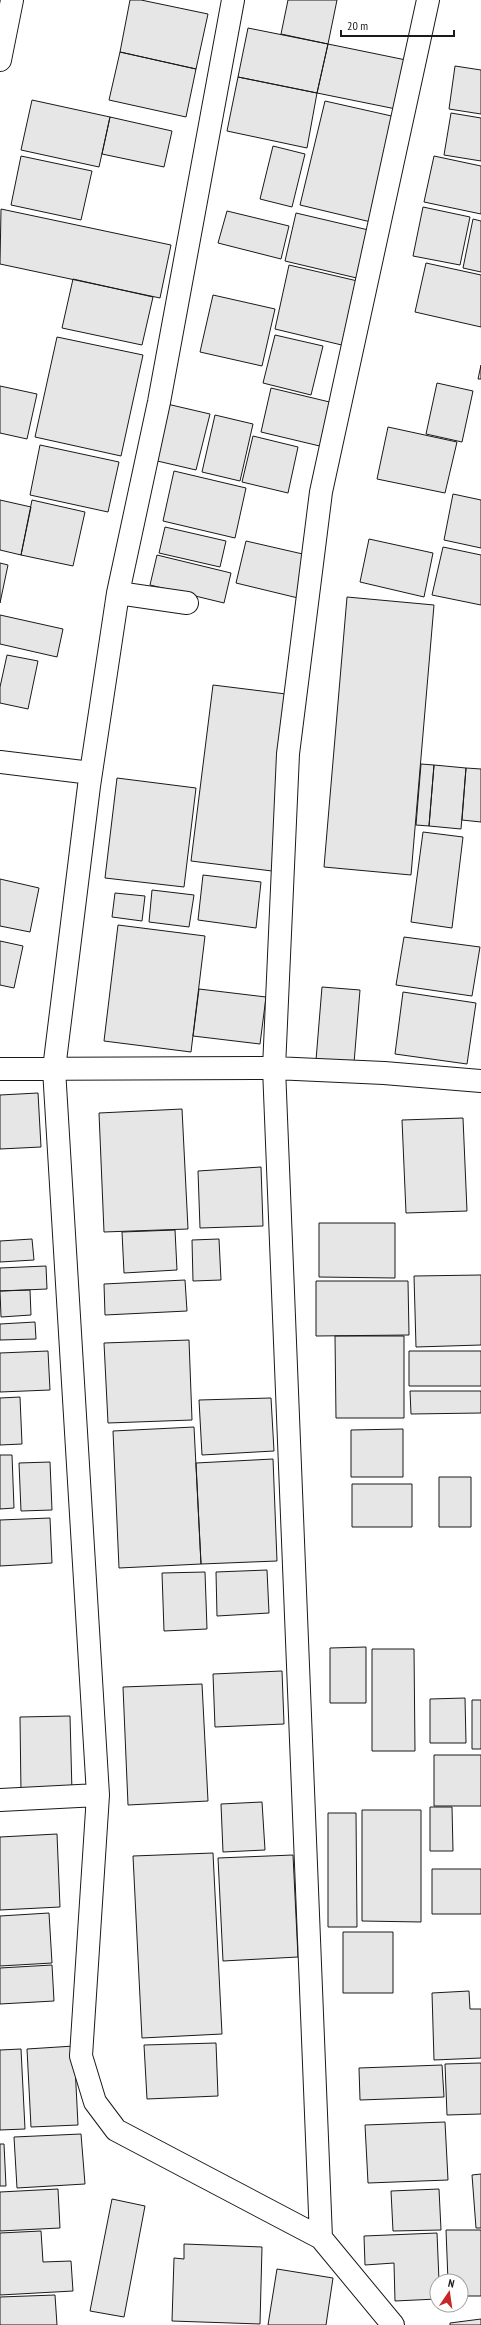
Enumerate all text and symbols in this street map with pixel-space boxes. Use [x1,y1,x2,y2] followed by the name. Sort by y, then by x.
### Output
[341,12,454,38] scale bar
[347,18,368,33] text: 20 m
[429,2273,469,2313] north arrow
[447,2276,456,2291] text: N

